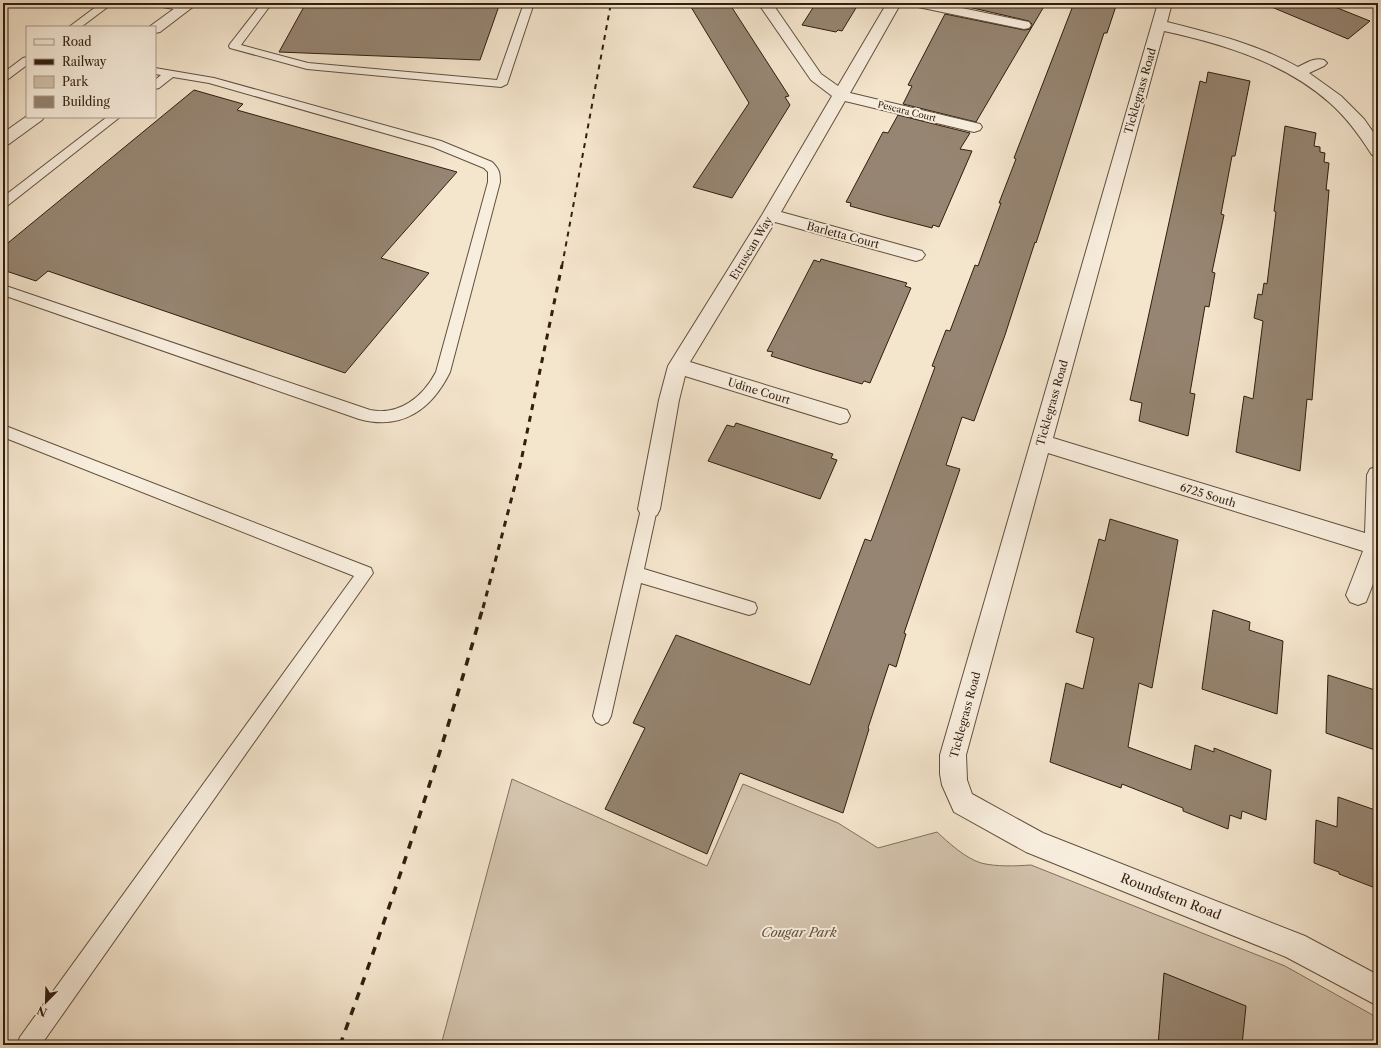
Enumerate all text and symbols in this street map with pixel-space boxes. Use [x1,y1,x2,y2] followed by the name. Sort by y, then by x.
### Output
[26,26,156,118] legend
[62,34,92,49] text: Road
[1121,46,1159,136] street label: Ticklegrass Road
[62,54,107,69] text: Railway
[62,74,89,89] text: Park
[62,94,110,109] text: Building
[877,98,938,124] street label: Pescara Court
[727,213,776,282] street label: Etruscan Way
[805,219,881,251] street label: Barletta Court
[1033,358,1071,448] street label: Ticklegrass Road
[726,375,792,407] street label: Udine Court
[1178,480,1238,510] street label: 6725 South
[947,670,983,760] street label: Ticklegrass Road
[1118,869,1224,923] street label: Roundstem Road
[761,924,837,940] park label: Cougar Park
[26,982,66,1022] north arrow
[35,1003,49,1020] text: N

